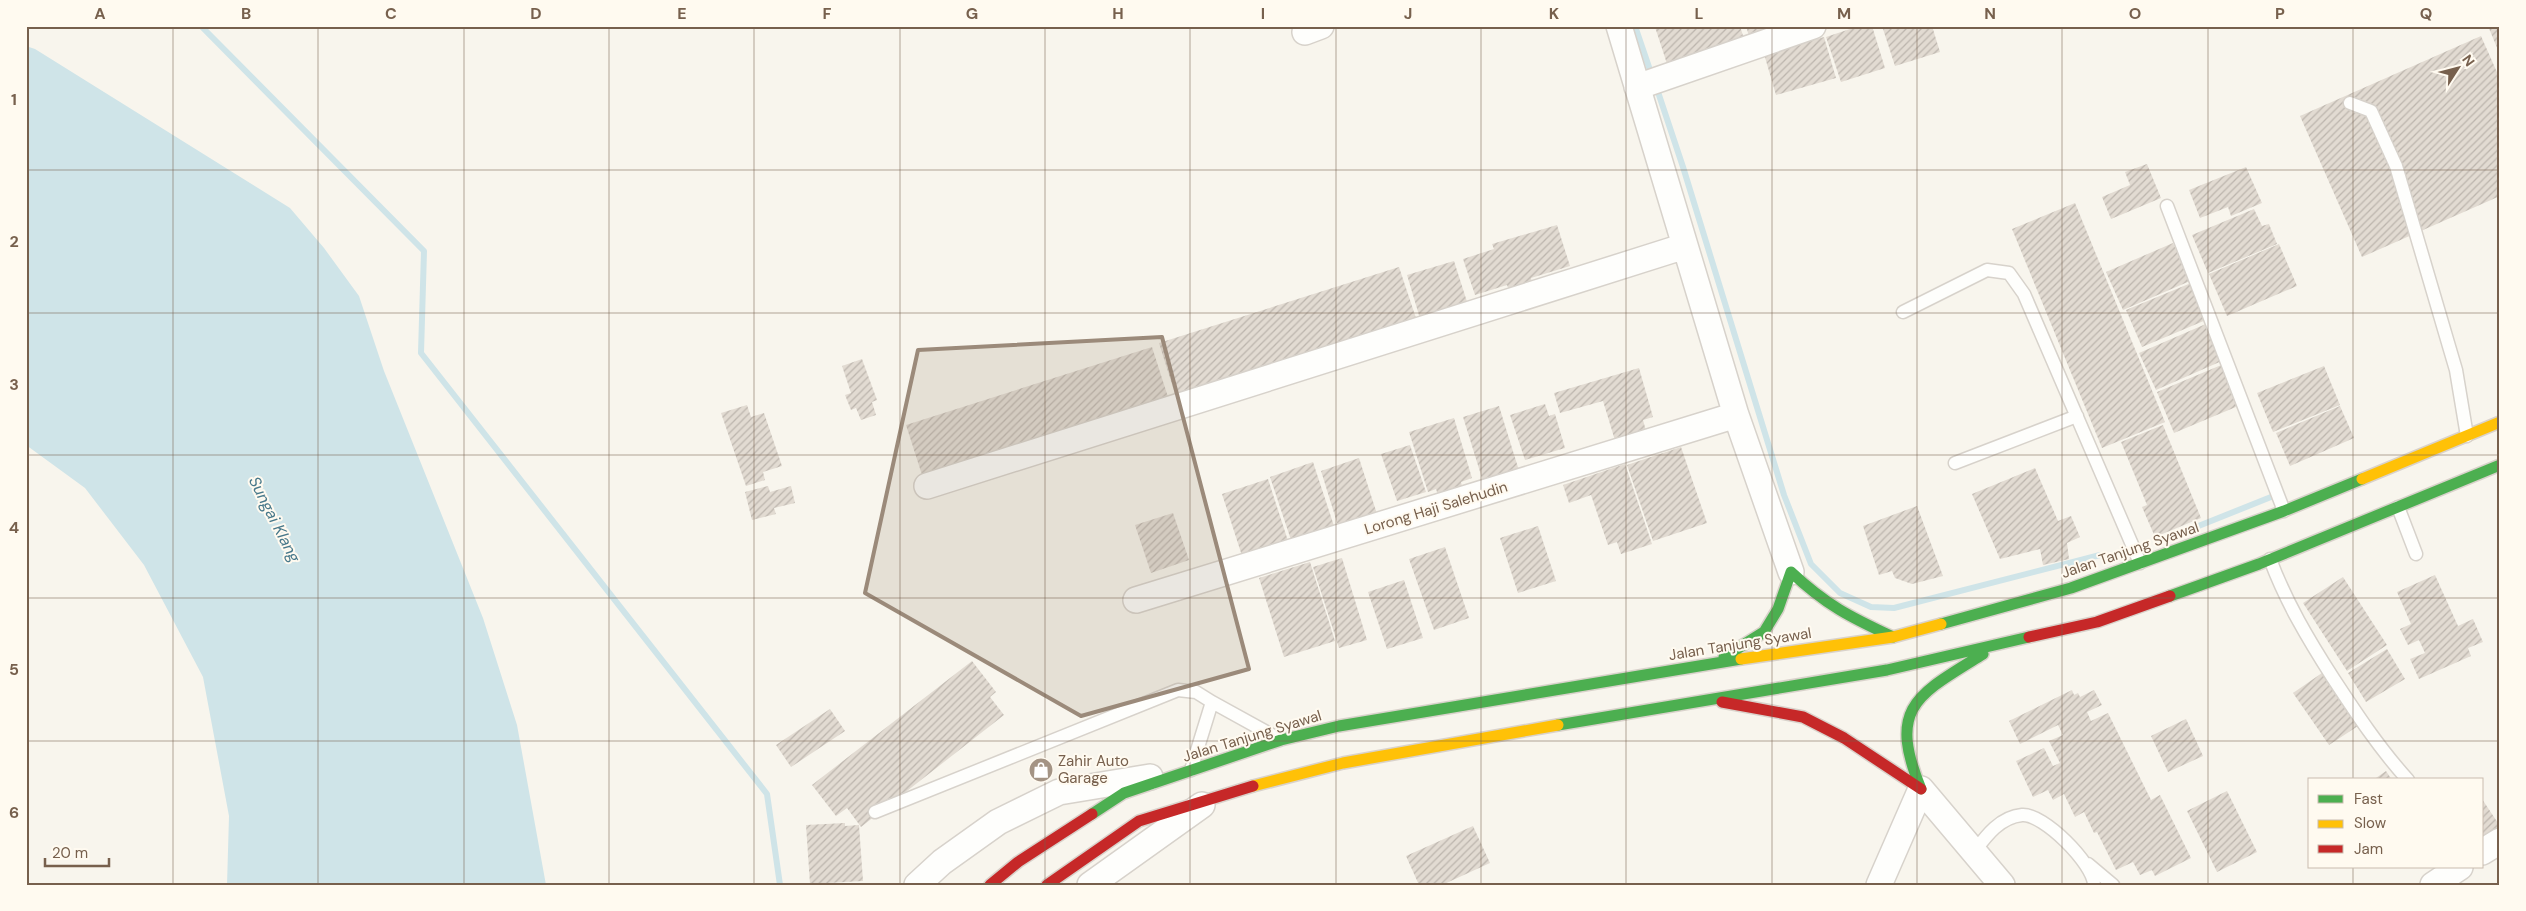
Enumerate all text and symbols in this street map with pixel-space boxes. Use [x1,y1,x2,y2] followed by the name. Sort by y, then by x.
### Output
[94,3,106,24] text: A
[241,3,251,24] text: B
[385,3,397,24] text: C
[530,3,542,24] text: D
[677,3,687,24] text: E
[823,3,832,24] text: F
[966,3,978,24] text: G
[1112,3,1124,24] text: H
[1261,3,1265,24] text: I
[1404,3,1412,24] text: J
[1549,3,1560,24] text: K
[1695,3,1704,24] text: L
[1837,3,1851,24] text: M
[1984,3,1996,24] text: N
[2129,3,2141,24] text: O
[2275,3,2285,24] text: P
[2420,3,2432,24] text: Q
[2434,42,2484,92] north arrow
[2458,51,2479,70] text: N
[11,89,17,110] text: 1
[9,231,19,252] text: 2
[9,374,19,395] text: 3
[244,473,306,567] water label: Sungai Klang
[1362,477,1510,539] street label: Lorong Haji Salehudin
[9,517,19,538] text: 4
[2059,517,2201,583] street label: Jalan Tanjung Syawal
[1667,623,1813,665] street label: Jalan Tanjung Syawal
[9,659,19,680] text: 5
[1180,705,1324,767] street label: Jalan Tanjung Syawal
[1058,751,1129,788] place label: Zahir Auto Garage
[1028,757,1054,783] shop icon: Zahir Auto Garage
[2308,778,2484,868] legend
[2354,789,2383,809] text: Fast
[9,802,19,823] text: 6
[2354,813,2387,833] text: Slow
[45,836,109,868] scale bar
[2354,839,2383,859] text: Jam
[52,843,88,863] text: 20 m

